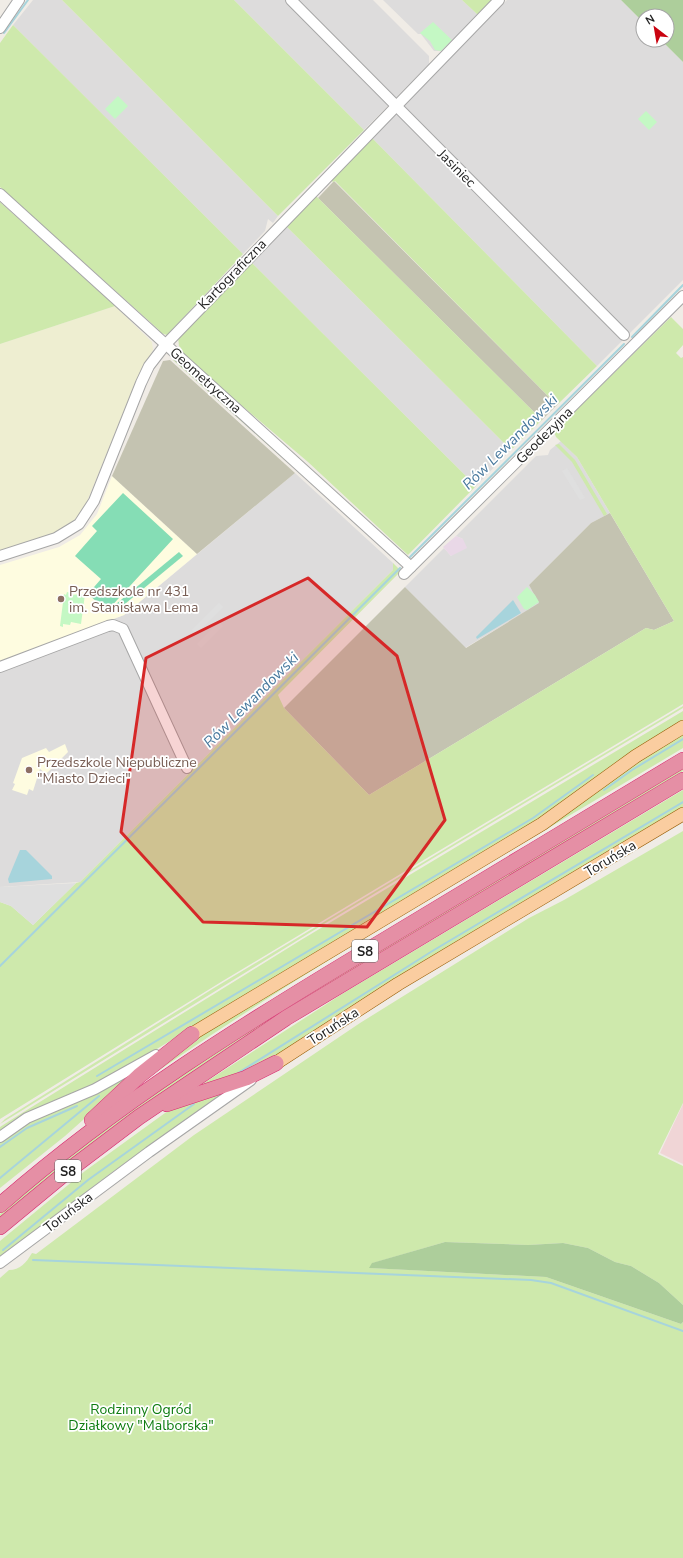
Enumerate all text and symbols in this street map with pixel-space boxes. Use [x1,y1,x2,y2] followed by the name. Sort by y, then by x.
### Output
[635,8,675,48] north arrow
[643,11,657,28] text: N
[433,144,480,192] street label: Jasiniec
[194,235,271,314] street label: Kartograficzna
[166,343,246,418] street label: Geometryczna
[458,390,562,494] water label: Rów Lewandowski
[512,403,577,468] street label: Geodezyjna
[69,582,198,617] place label: Przedszkole nr 431 im. Stanisława Lema
[56,594,66,604] marker: Przedszkole nr 431 im. Stanisława Lema
[199,648,303,752] water label: Rów Lewandowski
[37,753,197,788] place label: Przedszkole Niepubliczne "Miasto Dzieci"
[24,765,34,775] marker: Przedszkole Niepubliczne "Miasto Dzieci"
[581,836,640,881] street label: Toruńska
[352,940,378,962] road number: S8
[304,1003,362,1050] street label: Toruńska
[55,1160,81,1182] road number: S8
[40,1188,97,1237] street label: Toruńska
[68,1400,214,1435] park label: Rodzinny Ogród Działkowy "Malborska"

